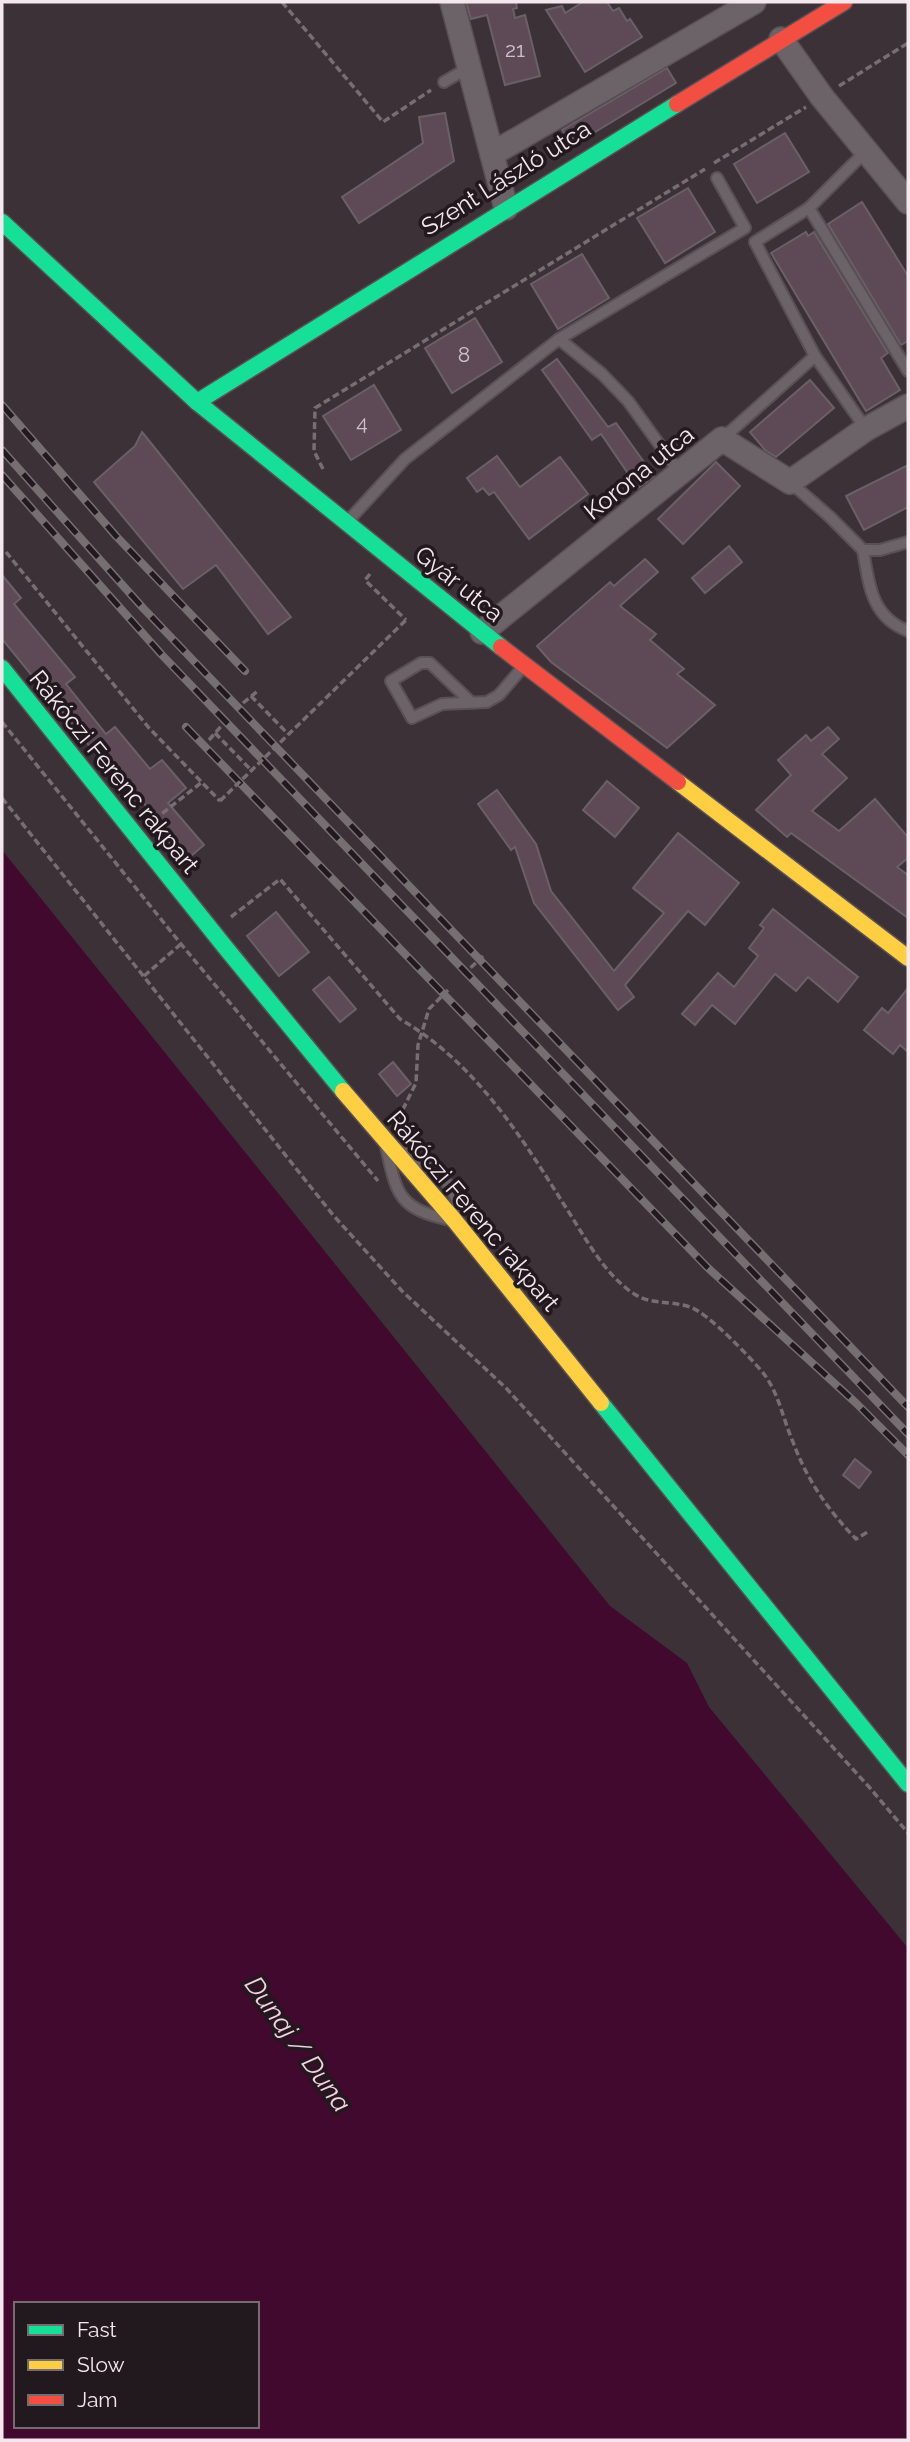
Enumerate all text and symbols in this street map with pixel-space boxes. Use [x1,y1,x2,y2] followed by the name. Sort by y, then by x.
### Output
[505,37,525,62] house number: 21
[416,114,596,241] street label: Szent László utca
[458,342,470,367] house number: 8
[356,410,368,435] house number: 4
[578,420,699,526] street label: Korona utca
[409,539,509,628] street label: Gyár utca
[24,664,205,879] street label: Rákóczi Ferenc rakpart
[381,1105,566,1317] street label: Rákóczi Ferenc rakpart
[239,1971,357,2117] water label: Dunaj / Duna
[14,2302,259,2428] legend
[77,2317,117,2342] text: Fast
[77,2352,125,2377] text: Slow
[77,2387,118,2412] text: Jam

